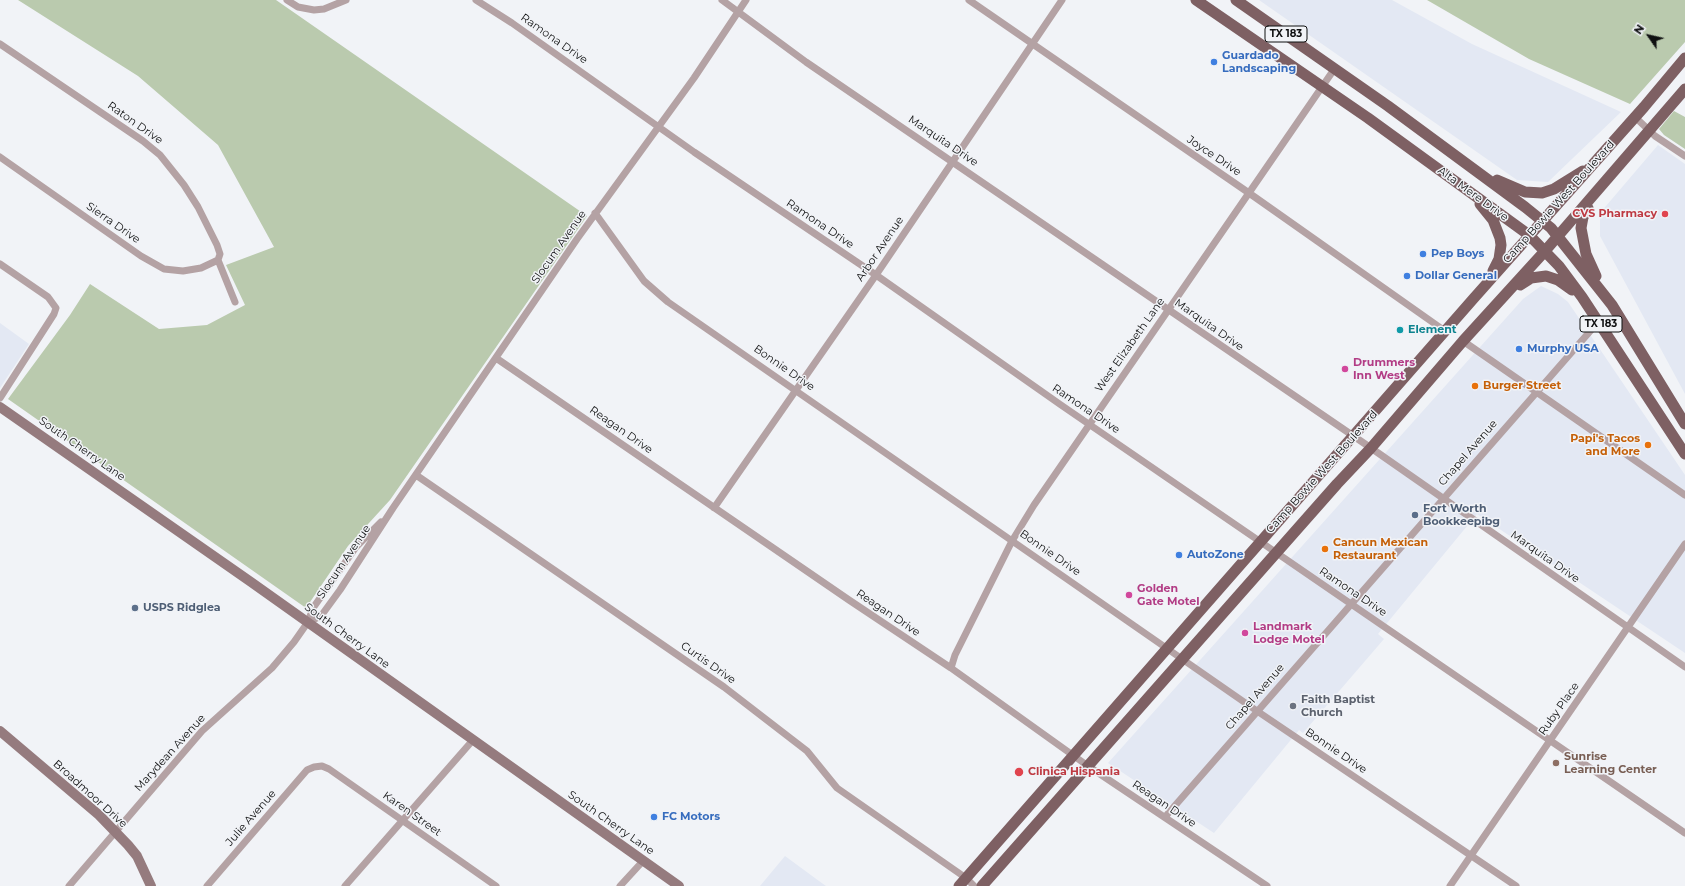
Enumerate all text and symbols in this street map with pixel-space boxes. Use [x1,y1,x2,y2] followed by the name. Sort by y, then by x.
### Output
[518,11,590,67] street label: Ramona Drive
[1629,16,1669,56] north arrow
[1631,22,1647,37] text: N
[1265,26,1307,42] road number: TX 183
[1222,49,1296,75] place label: Guardado Landscaping
[1209,57,1219,67] marker: Guardado Landscaping
[105,99,165,147] street label: Raton Drive
[906,113,980,169] street label: Marquita Drive
[1184,133,1244,179] street label: Joyce Drive
[1500,138,1618,266] street label: Camp Bowie West Boulevard
[1435,164,1511,224] street label: Alta Mere Drive
[784,197,856,251] street label: Ramona Drive
[83,200,143,246] street label: Sierra Drive
[1572,207,1657,221] place label: CVS Pharmacy
[529,208,589,286] street label: Slocum Avenue
[1660,209,1670,219] marker: CVS Pharmacy
[853,214,907,284] street label: Arbor Avenue
[1431,247,1484,261] place label: Pep Boys
[1418,249,1428,259] marker: Pep Boys
[1415,269,1497,283] place label: Dollar General
[1402,271,1412,281] marker: Dollar General
[1092,295,1168,395] street label: West Elizabeth Lane
[1172,296,1246,354] street label: Marquita Drive
[1580,316,1622,332] road number: TX 183
[1408,323,1457,337] place label: Element
[1395,325,1405,335] marker: Element
[751,342,817,394] street label: Bonnie Drive
[1527,342,1599,356] place label: Murphy USA
[1514,344,1524,354] marker: Murphy USA
[1353,356,1415,382] place label: Drummers Inn West
[1340,364,1350,374] marker: Drummers Inn West
[1483,379,1561,393] place label: Burger Street
[1470,381,1480,391] marker: Burger Street
[1050,382,1122,436] street label: Ramona Drive
[587,403,655,457] street label: Reagan Drive
[1263,408,1381,536] street label: Camp Bowie West Boulevard
[36,414,128,484] street label: South Cherry Lane
[1436,417,1500,489] street label: Chapel Avenue
[1570,432,1640,458] place label: Papi's Tacos and More
[1643,440,1653,450] marker: Papi's Tacos and More
[1423,502,1500,528] place label: Fort Worth Bookkeepibg
[1410,510,1420,520] marker: Fort Worth Bookkeepibg
[314,523,374,601] street label: Slocum Avenue
[1017,527,1083,579] street label: Bonnie Drive
[1508,528,1582,586] street label: Marquita Drive
[1333,536,1428,562] place label: Cancun Mexican Restaurant
[1320,544,1330,554] marker: Cancun Mexican Restaurant
[1187,548,1244,562] place label: AutoZone
[1174,550,1184,560] marker: AutoZone
[1317,565,1389,619] street label: Ramona Drive
[1137,582,1199,608] place label: Golden Gate Motel
[854,587,922,639] street label: Reagan Drive
[1124,590,1134,600] marker: Golden Gate Motel
[143,601,220,615] place label: USPS Ridglea
[302,601,392,671] street label: South Cherry Lane
[130,603,140,613] marker: USPS Ridglea
[1253,620,1325,646] place label: Landmark Lodge Motel
[1240,628,1250,638] marker: Landmark Lodge Motel
[678,639,738,687] street label: Curtis Drive
[1223,661,1287,733] street label: Chapel Avenue
[1536,680,1582,738] street label: Ruby Place
[1301,693,1375,719] place label: Faith Baptist Church
[1288,701,1298,711] marker: Faith Baptist Church
[132,712,208,794] street label: Marydean Avenue
[1303,726,1369,776] street label: Bonnie Drive
[1564,750,1657,776] place label: Sunrise Learning Center
[50,757,130,831] street label: Broadmoor Drive
[1551,758,1561,768] marker: Sunrise Learning Center
[1028,765,1120,779] place label: Clinica Hispania
[1013,766,1025,778] marker: Clinica Hispania
[1130,778,1198,830] street label: Reagan Drive
[223,787,279,849] street label: Julie Avenue
[565,788,657,858] street label: South Cherry Lane
[380,789,444,839] street label: Karen Street
[662,810,720,824] place label: FC Motors
[649,812,659,822] marker: FC Motors

